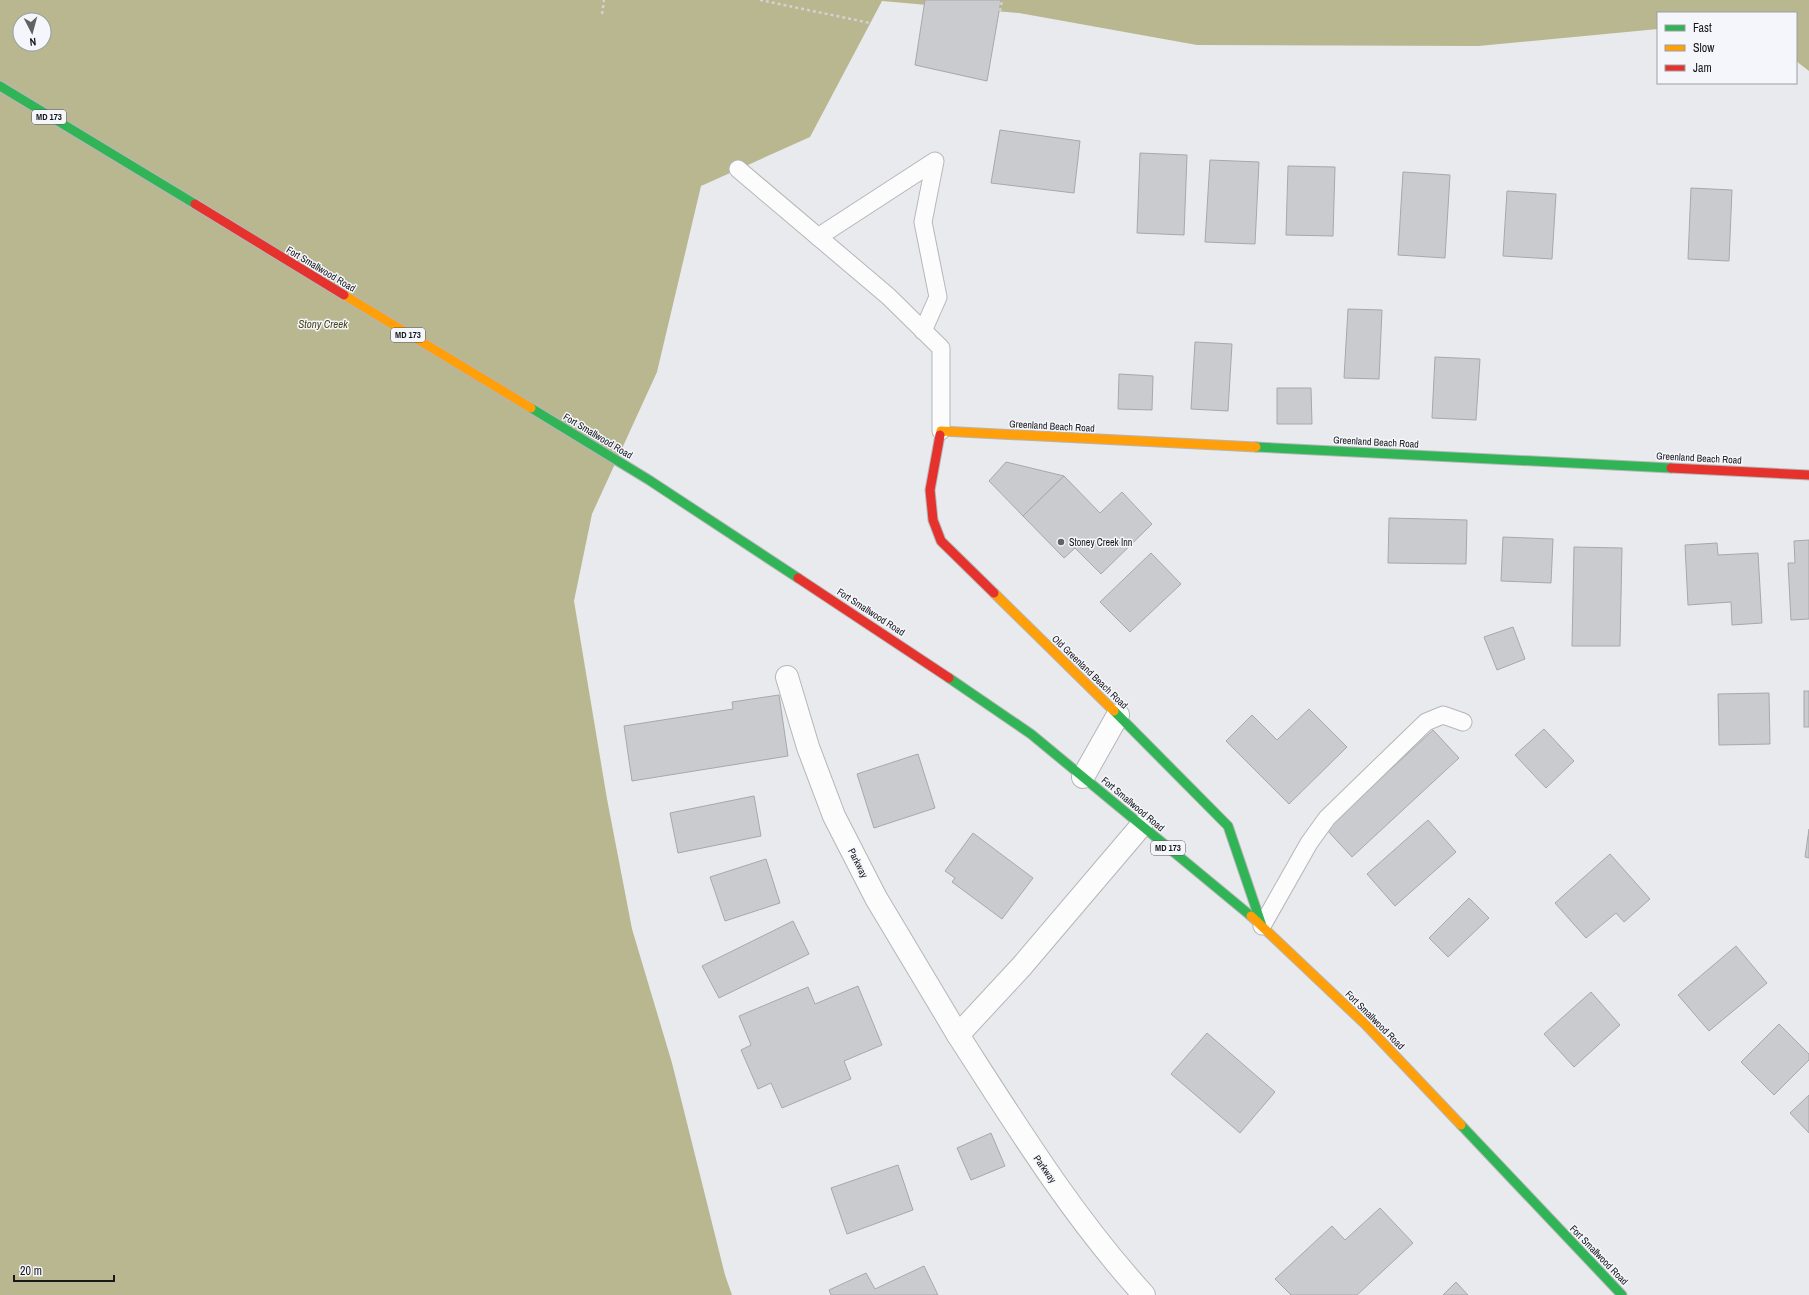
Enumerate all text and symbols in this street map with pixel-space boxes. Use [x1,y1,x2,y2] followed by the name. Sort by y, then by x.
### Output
[12,12,52,52] north arrow
[1657,12,1797,84] legend
[1693,20,1712,36] text: Fast
[29,35,37,49] text: N
[1693,40,1715,56] text: Slow
[1693,60,1712,76] text: Jam
[32,110,66,124] road number: MD 173
[284,243,358,295] street label: Fort Smallwood Road
[298,317,348,331] water label: Stony Creek
[391,328,425,342] road number: MD 173
[561,410,635,462] street label: Fort Smallwood Road
[1009,417,1095,435] street label: Greenland Beach Road
[1333,433,1419,451] street label: Greenland Beach Road
[1656,449,1742,467] street label: Greenland Beach Road
[1069,536,1132,549] place label: Stoney Creek Inn
[1056,537,1066,547] marker: Stoney Creek Inn
[835,585,907,639] street label: Fort Smallwood Road
[1049,632,1131,712] street label: Old Greenland Beach Road
[1099,774,1167,834] street label: Fort Smallwood Road
[1151,841,1185,855] road number: MD 173
[845,846,871,881] street label: Parkway
[1343,988,1407,1052] street label: Fort Smallwood Road
[1031,1152,1060,1186] street label: Parkway
[1567,1222,1631,1288] street label: Fort Smallwood Road
[14,1257,114,1283] scale bar
[20,1263,42,1279] text: 20 m

